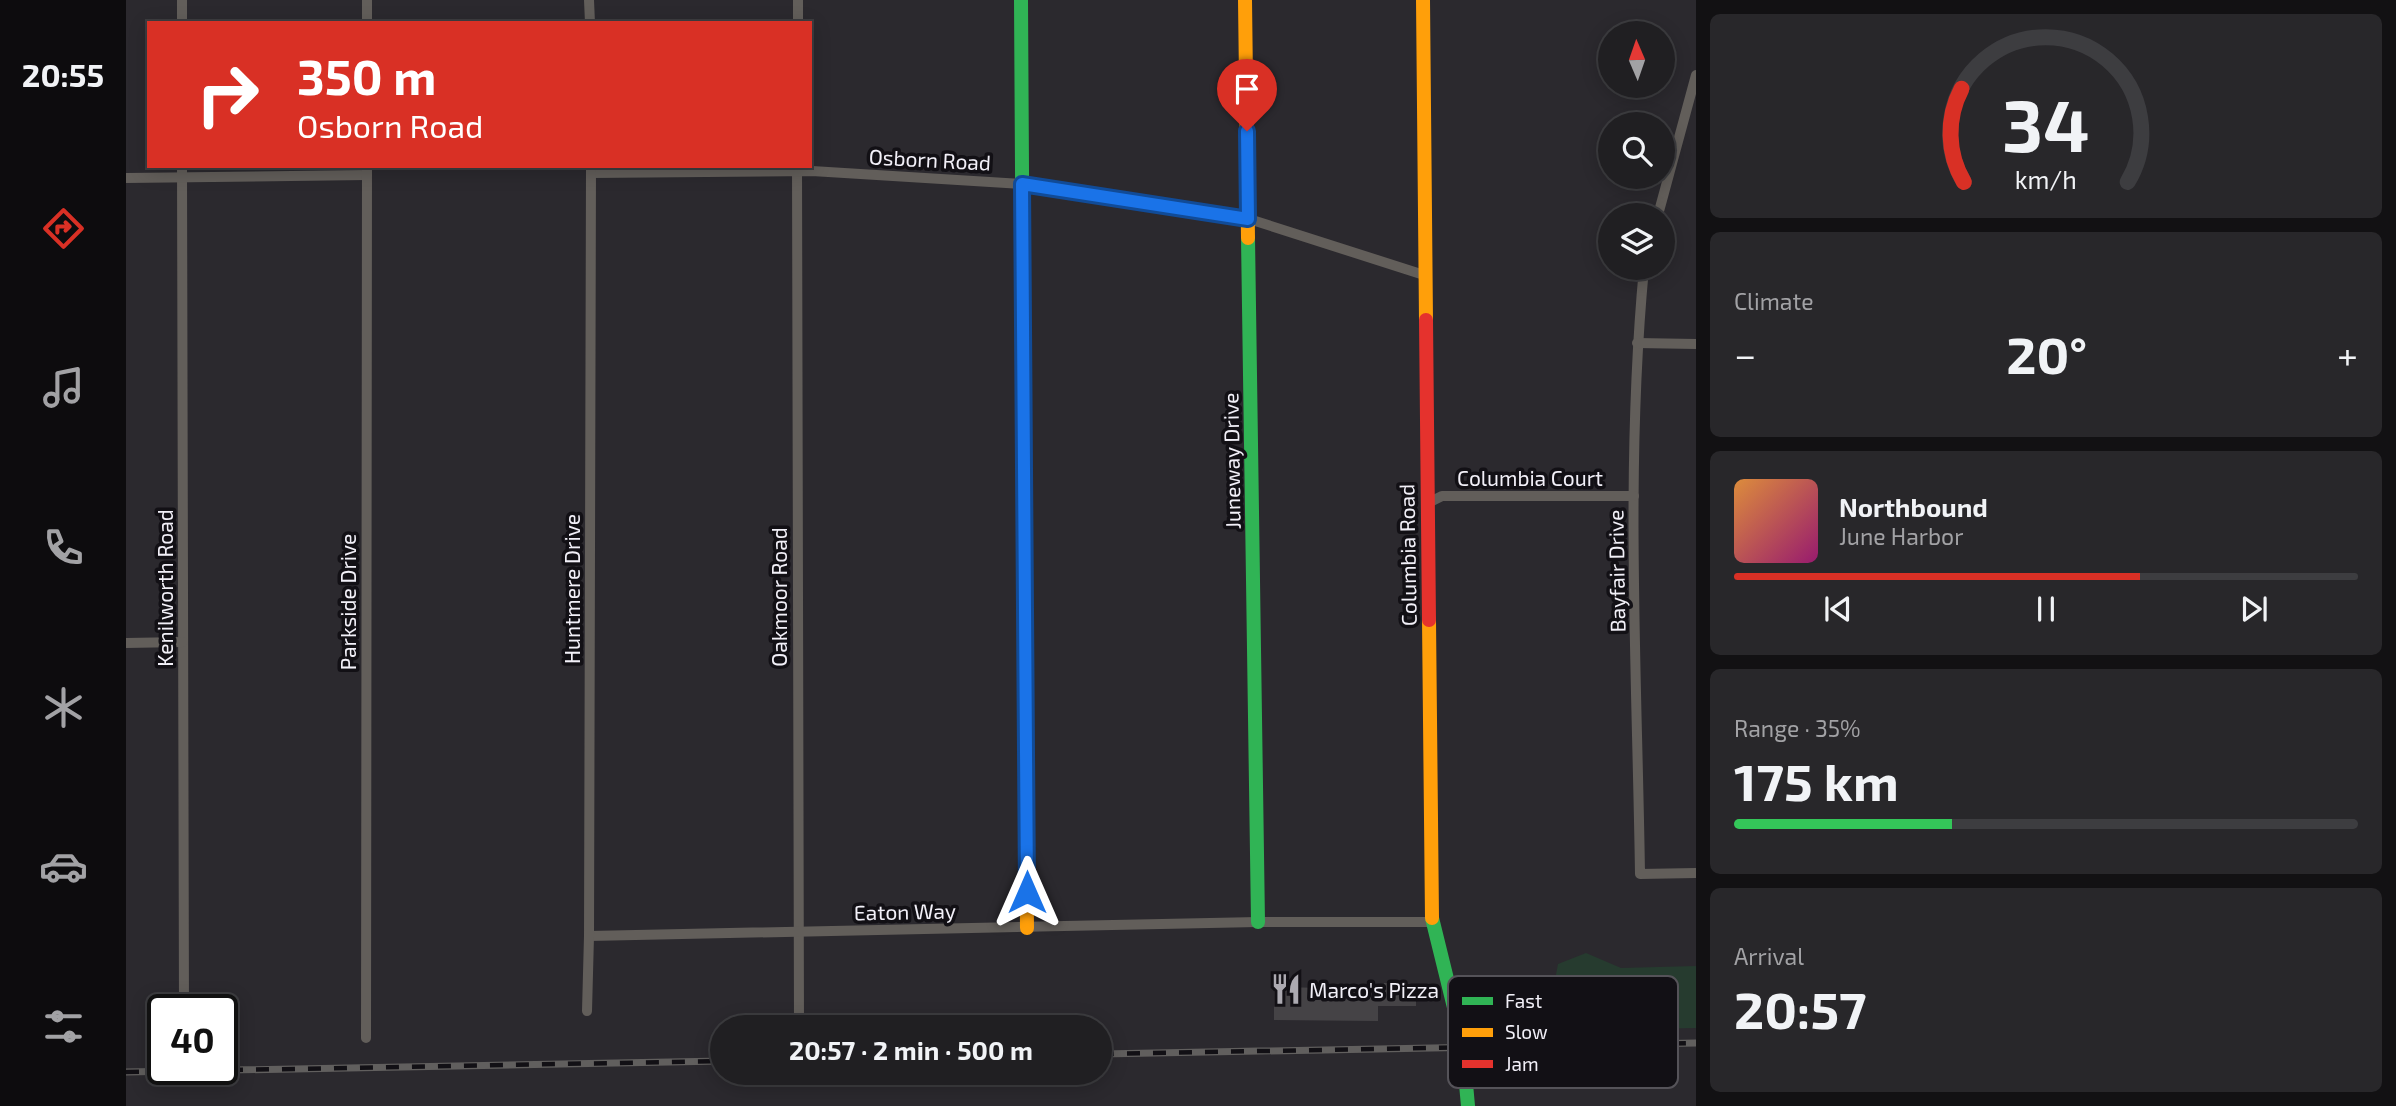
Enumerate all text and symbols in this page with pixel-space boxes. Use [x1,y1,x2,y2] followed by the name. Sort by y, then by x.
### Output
[1598,21,1675,98] north arrow
[1598,21,1675,280] map controls
[297,46,437,105] text: 350 m
[182,49,273,140] icon: right
[22,55,104,93] text: 20:55
[1217,59,1277,131] pin
[1228,70,1266,108] icon: arrive
[2002,80,2090,168] text: 34
[297,106,483,144] text: Osborn Road
[1598,112,1675,189] button: search
[868,143,992,175] street label: Osborn Road
[2015,164,2077,194] text: km/h
[1598,203,1675,280] button: layers
[39,204,88,253] icon: directions
[1734,287,1814,315] text: Climate
[2006,322,2087,384] text: 20°
[1734,331,1756,377] text: −
[2337,331,2358,377] text: +
[39,363,88,412] icon: music
[1217,393,1245,529] street label: Juneway Drive
[1457,465,1603,490] street label: Columbia Court
[1393,484,1421,626] street label: Columbia Road
[1839,491,1988,522] text: Northbound
[152,509,177,667] street label: Kenilworth Road
[1602,509,1630,633] street label: Bayfair Drive
[559,514,584,664] street label: Huntmere Drive
[1839,522,1963,550] text: June Harbor
[39,523,88,572] icon: phone
[766,527,791,667] street label: Oakmoor Road
[335,534,360,670] street label: Parkside Drive
[1819,590,1857,628] icon: previous
[2027,590,2065,628] icon: pause
[2235,590,2273,628] icon: next
[39,683,88,732] icon: climate
[1734,714,1861,742] text: Range · 35%
[1734,749,1899,811] text: 175 km
[39,842,88,891] icon: car
[990,855,1064,929] position arrow
[854,898,956,924] street label: Eaton Way
[1734,942,1804,970] text: Arrival
[1269,972,1303,1006] restaurant icon: Marco's Pizza
[1448,976,1678,1088] legend
[1309,977,1439,1002] place label: Marco's Pizza
[1734,977,1867,1039] text: 20:57
[1505,989,1542,1012] text: Fast
[147,994,238,1085] speed limit sign: 40
[39,1002,88,1051] icon: filters
[1505,1020,1548,1043] text: Slow
[789,1034,1033,1065] text: 20:57 · 2 min · 500 m
[1505,1052,1539,1075] text: Jam

